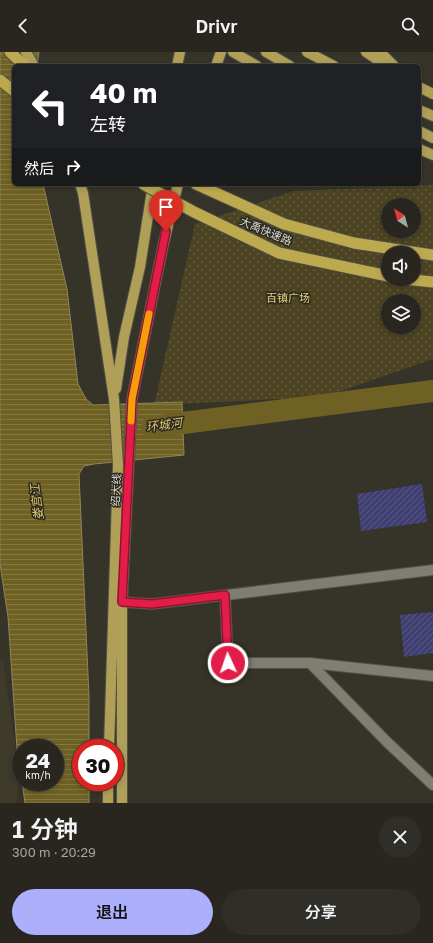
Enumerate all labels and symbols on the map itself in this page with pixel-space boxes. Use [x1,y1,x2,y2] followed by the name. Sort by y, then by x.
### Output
[149,190,183,231] pin
[381,198,421,238] north arrow
[238,214,294,247] street label: 大禹快速路
[266,291,310,304] park label: 百镇广场
[145,415,185,434] water label: 环城河
[108,473,123,507] street label: 绍大线
[27,481,46,521] water label: 娄宫江
[207,642,249,684] position arrow
[72,739,124,791] speed limit sign: 30

